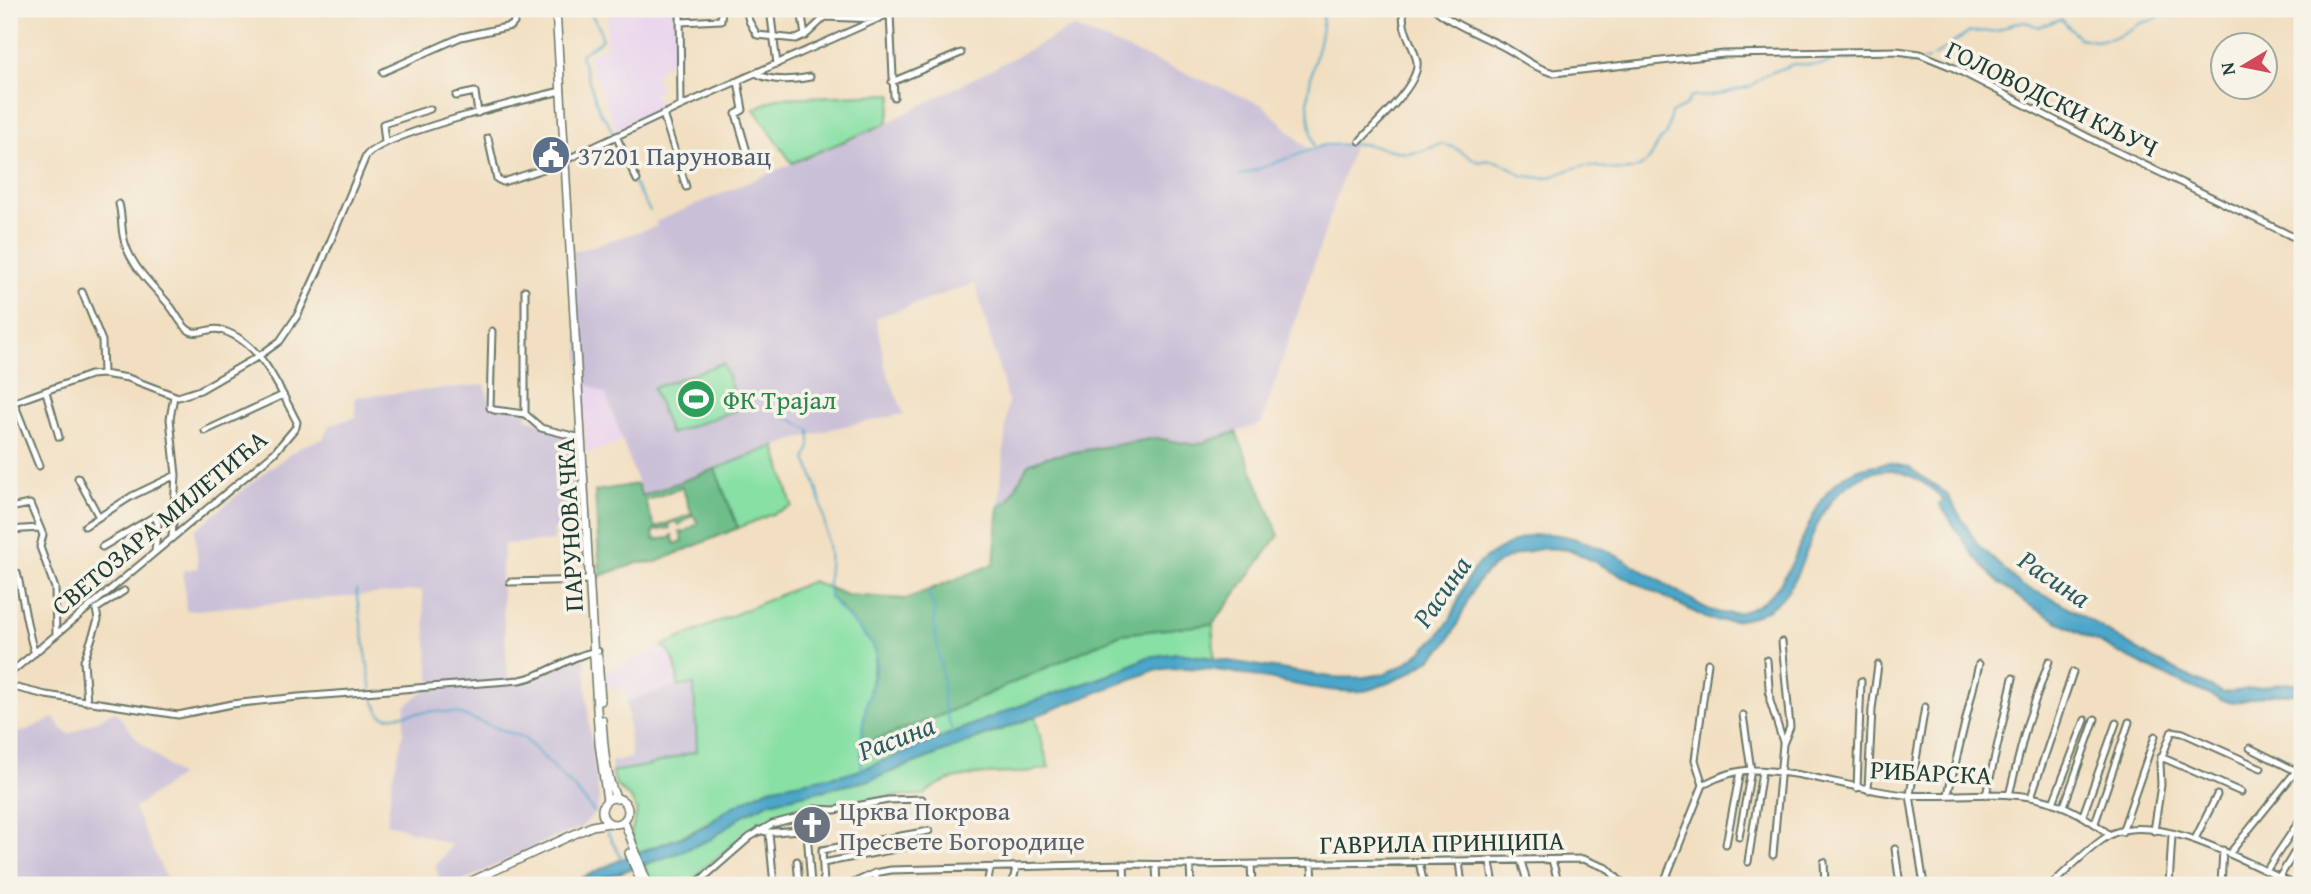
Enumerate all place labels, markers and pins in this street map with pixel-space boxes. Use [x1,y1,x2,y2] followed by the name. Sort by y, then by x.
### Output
[530,134,572,176] public building icon: 37201 Паруновац
[578,136,771,175] place label: 37201 Паруновац
[675,378,717,420] sports icon: ФК Трајал
[723,380,836,419] place label: ФК Трајал
[839,791,1085,860] place label: Црква Покрова Пресвете Богородице
[791,804,833,846] church icon: Црква Покрова Пресвете Богородице

